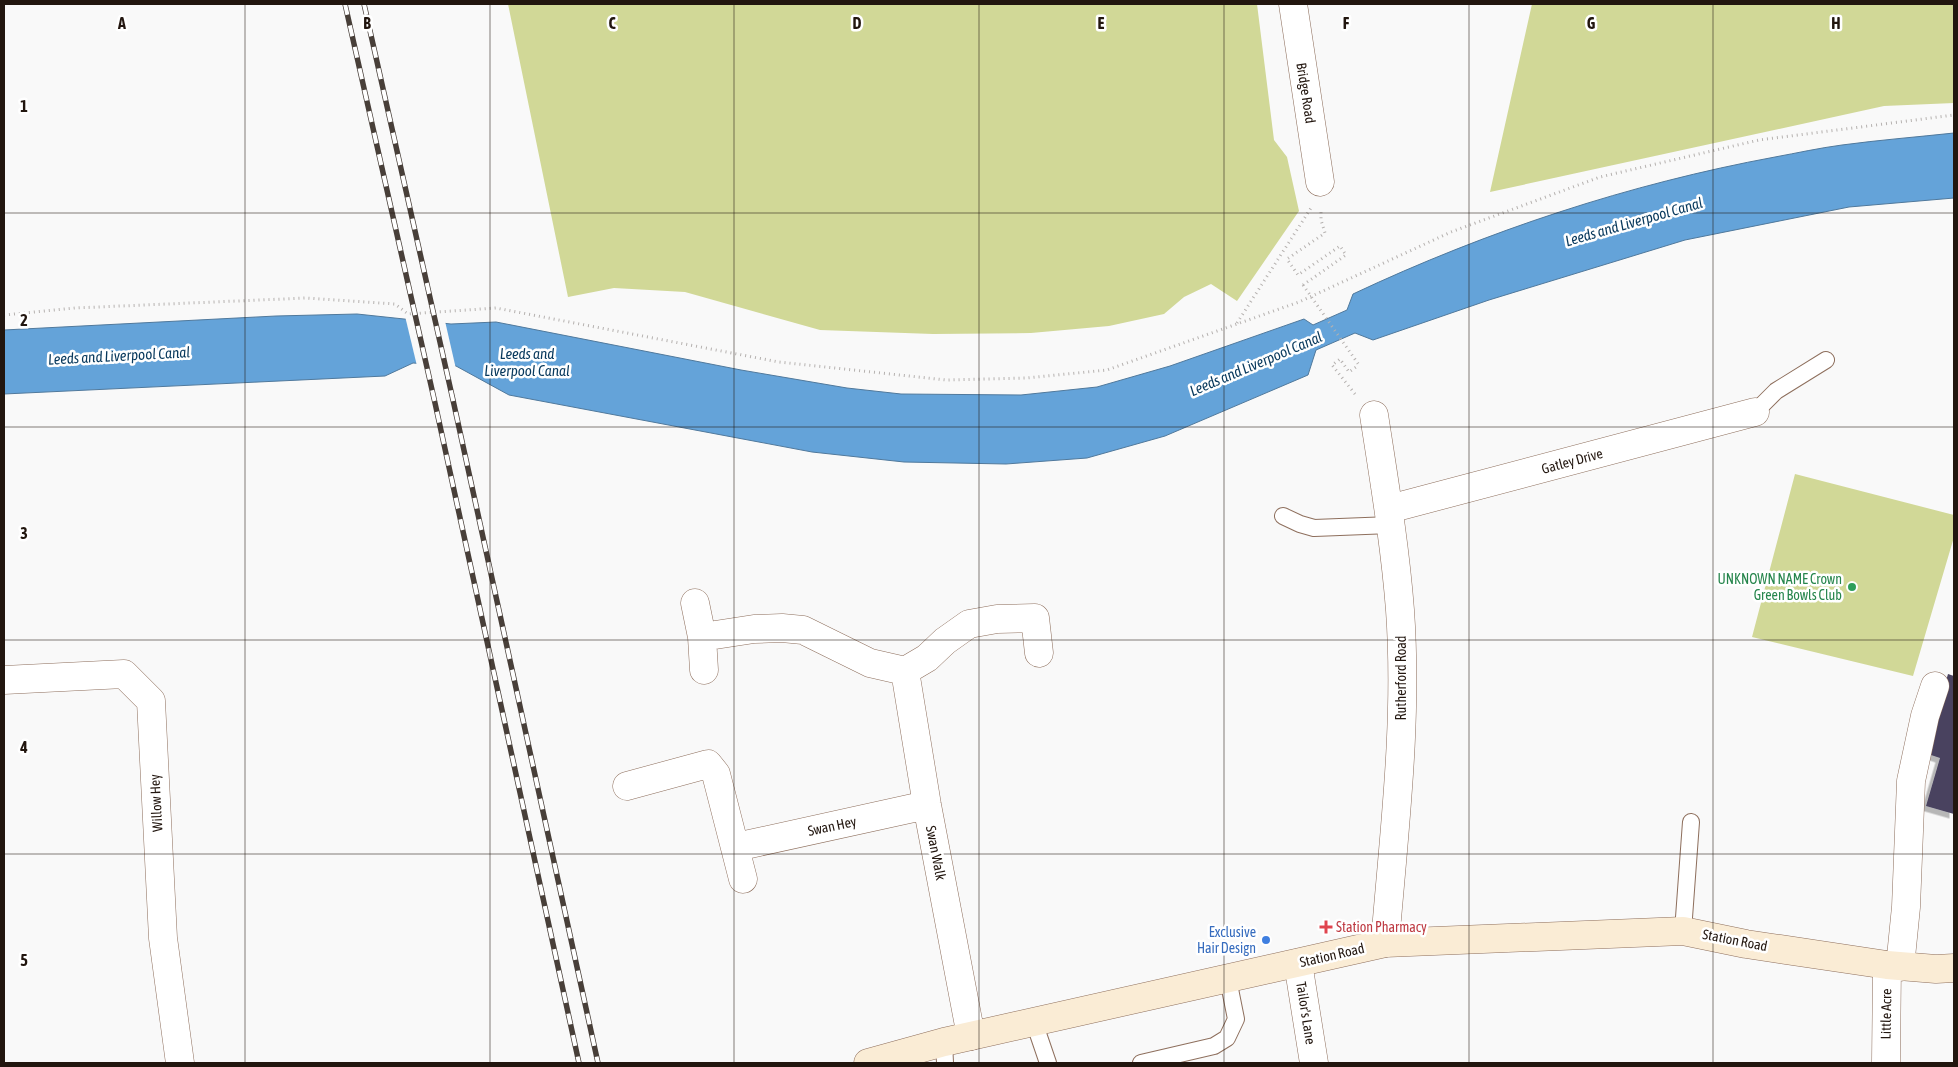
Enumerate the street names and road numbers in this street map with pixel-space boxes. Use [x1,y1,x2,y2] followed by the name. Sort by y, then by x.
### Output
[1293,61,1319,125] street label: Bridge Road
[1540,445,1604,477] street label: Gatley Drive
[1393,636,1409,720] street label: Rutherford Road
[146,774,165,832] street label: Willow Hey
[806,813,858,839] street label: Swan Hey
[923,824,949,882] street label: Swan Walk
[1701,926,1769,954] street label: Station Road
[1298,940,1366,970] street label: Station Road
[1293,980,1319,1046] street label: Tailor's Lane
[1878,988,1894,1040] street label: Little Acre

